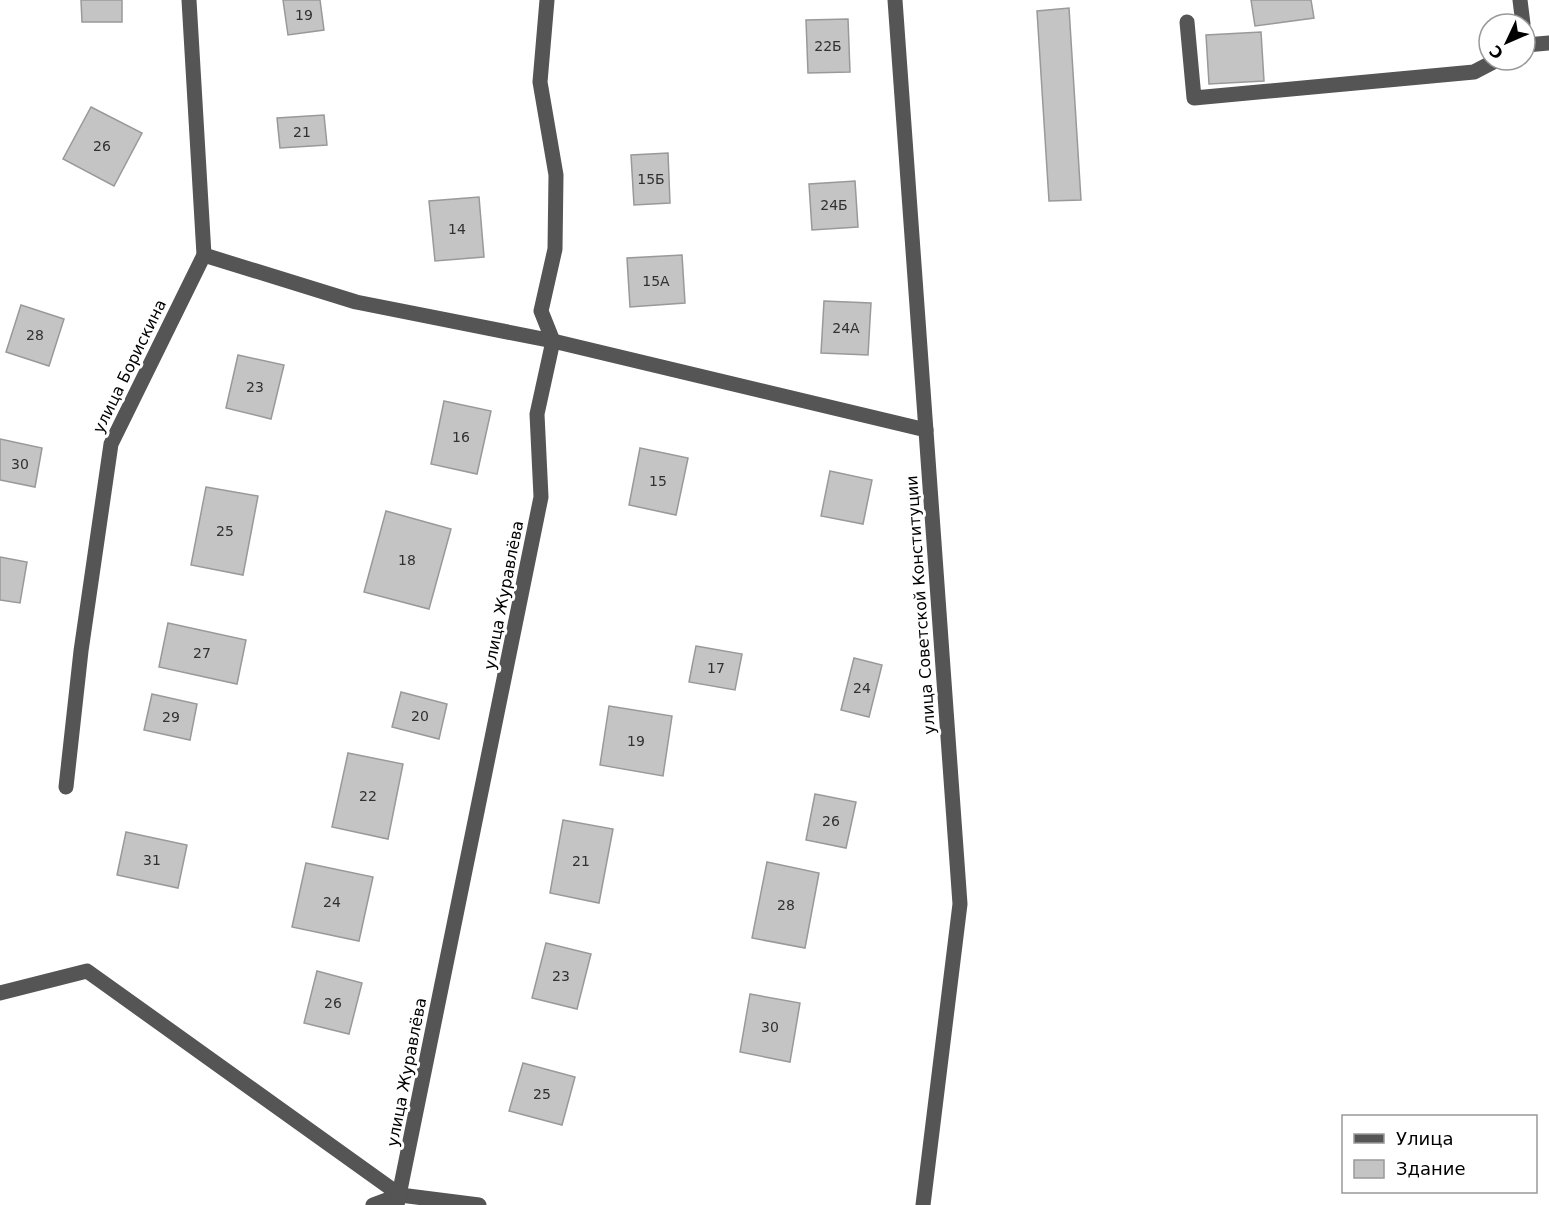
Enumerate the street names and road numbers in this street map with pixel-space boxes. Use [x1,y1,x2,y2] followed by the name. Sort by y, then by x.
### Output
[89,296,170,436] street label: улица Борискина
[902,475,939,735] street label: улица Советской Конституции
[480,519,527,671] street label: улица Журавлёва
[383,996,430,1148] street label: улица Журавлёва

